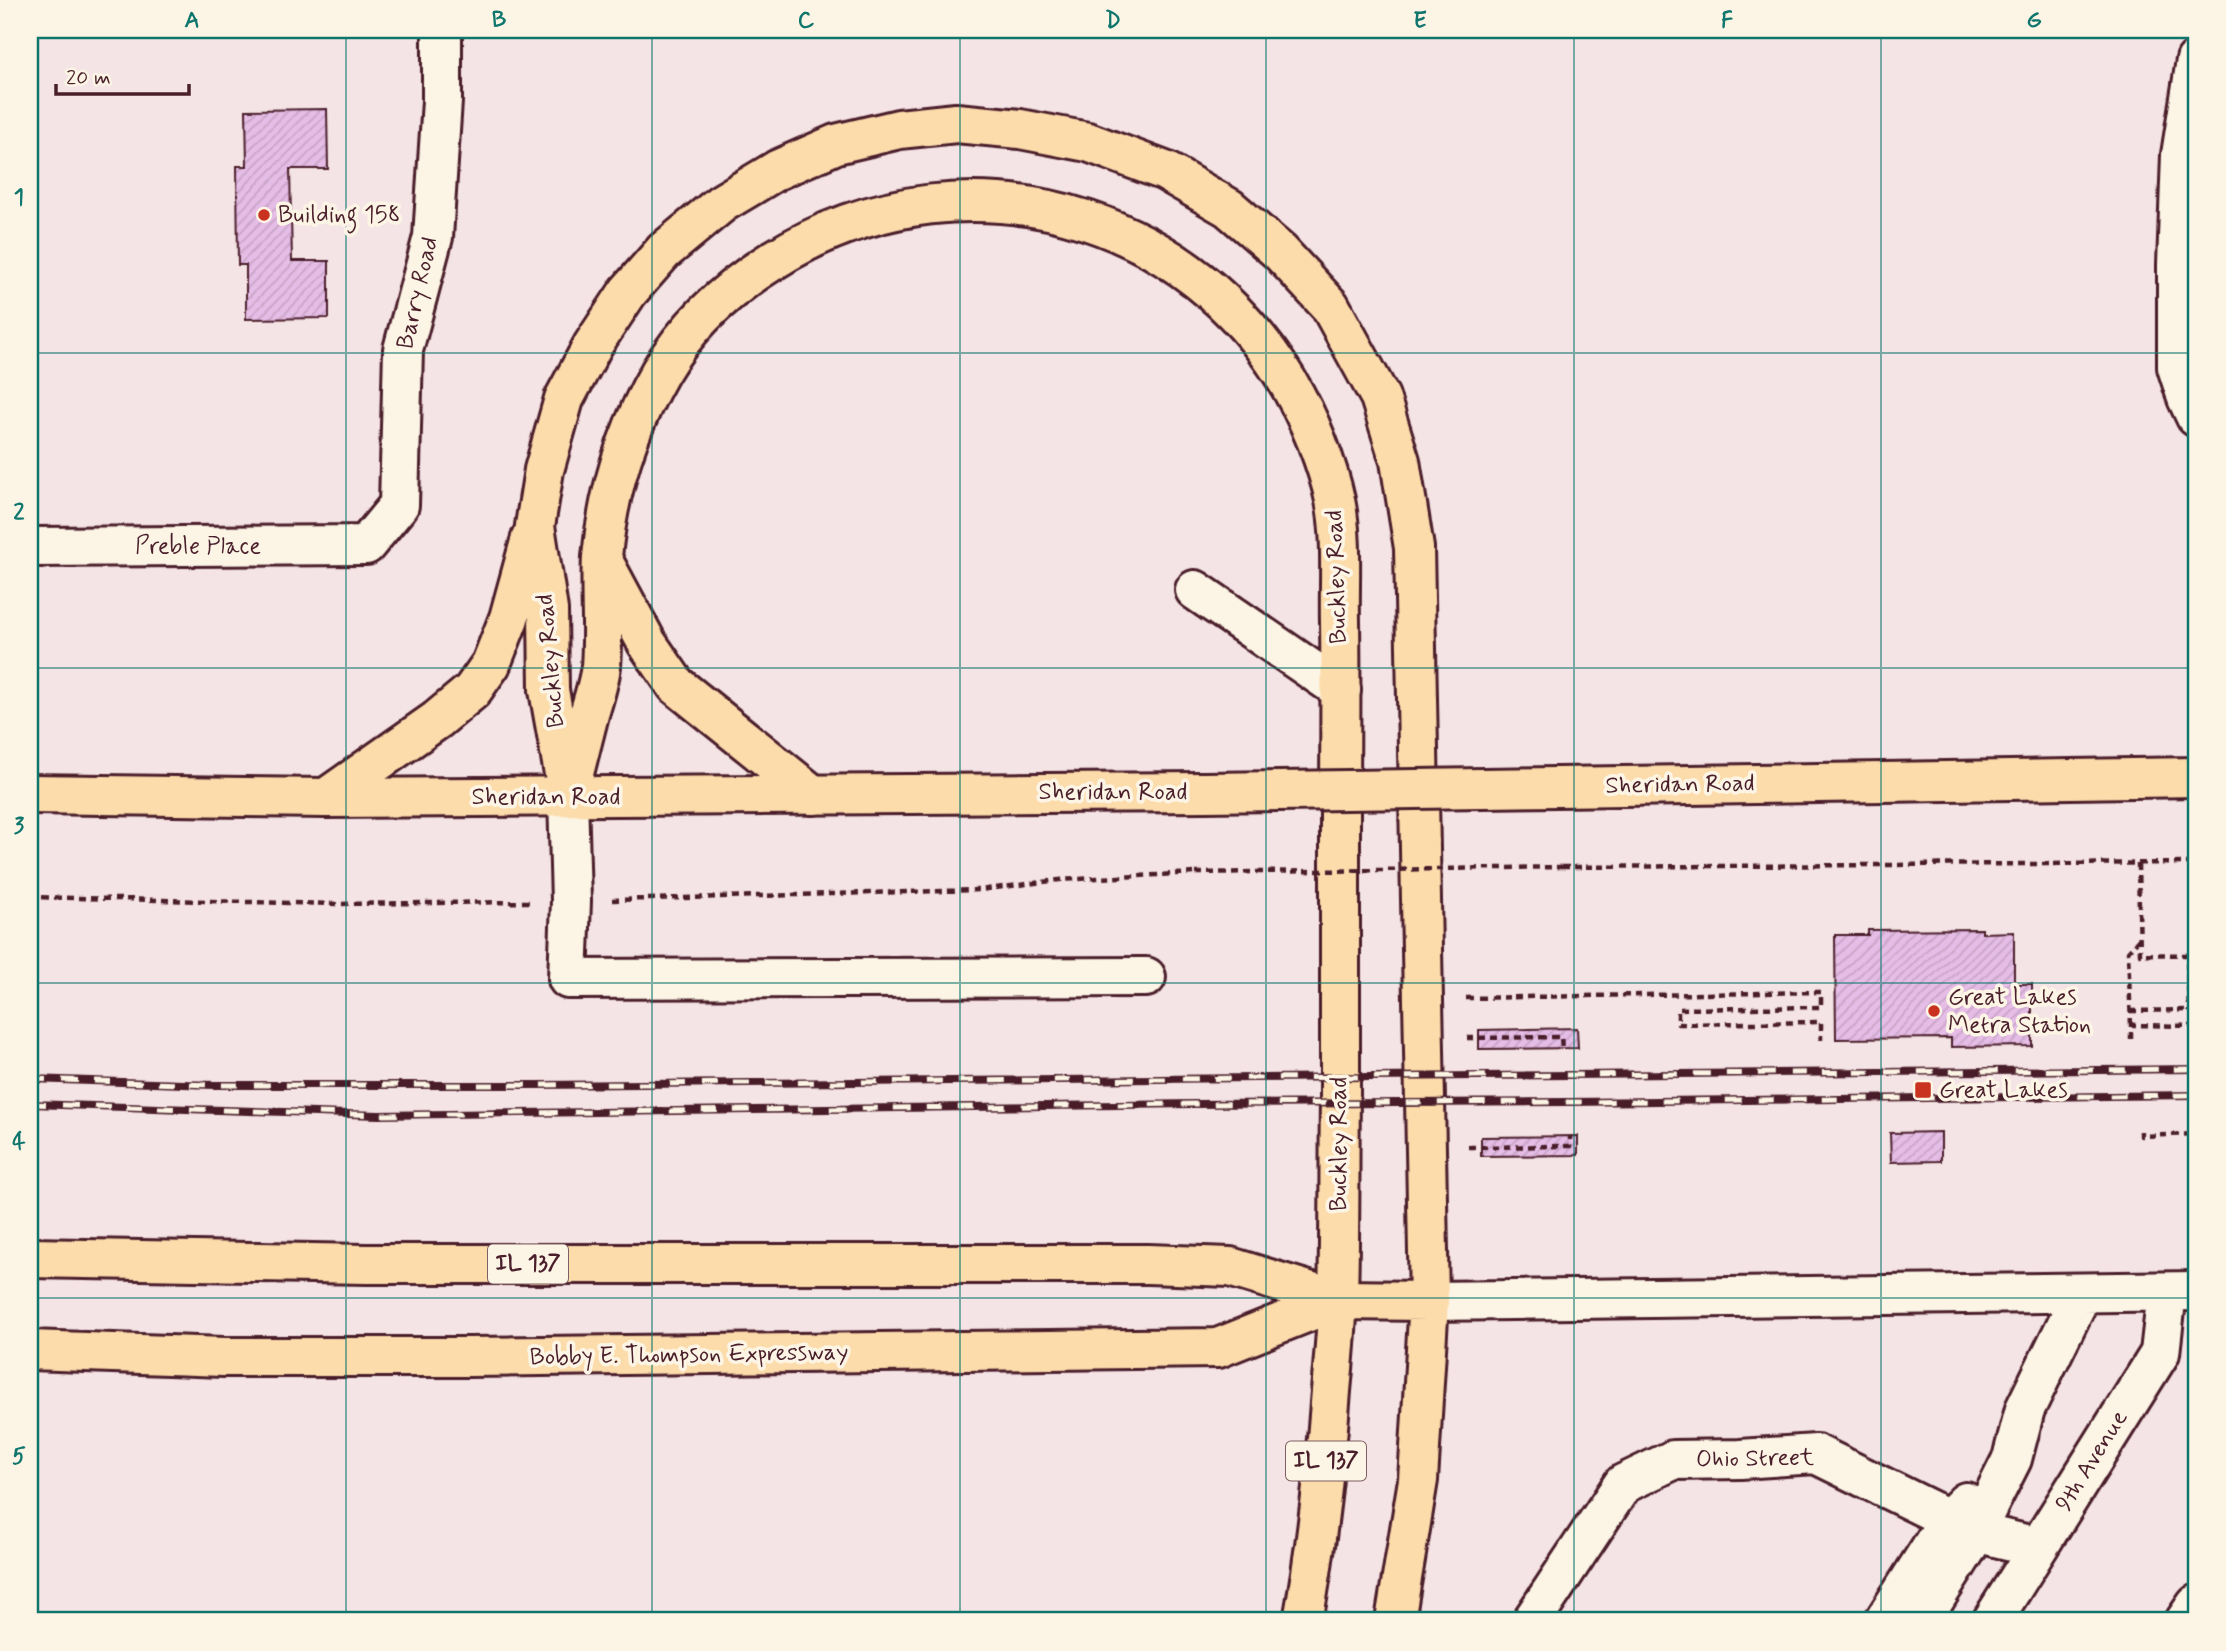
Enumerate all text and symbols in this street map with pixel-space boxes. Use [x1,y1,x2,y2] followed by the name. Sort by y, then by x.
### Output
[184,6,200,36] text: A
[492,6,507,36] text: B
[798,6,815,36] text: C
[1105,6,1121,36] text: D
[1413,6,1427,36] text: E
[1721,6,1733,36] text: F
[2026,6,2042,36] text: G
[56,52,189,96] scale bar
[66,64,111,92] text: 20 m
[14,183,24,213] text: 1
[278,200,401,234] place label: Building 158
[256,207,272,223] marker: Building 158
[390,234,446,352] street label: Barry Road
[13,498,25,528] text: 2
[1319,509,1355,645] street label: Buckley Road
[135,531,261,562] street label: Preble Place
[530,593,572,729] street label: Buckley Road
[1605,768,1755,802] street label: Sheridan Road
[1038,777,1188,808] street label: Sheridan Road
[471,782,621,813] street label: Sheridan Road
[14,812,25,842] text: 3
[1948,982,2091,1041] place label: Great Lakes Metra Station
[1926,1003,1942,1019] marker: Great Lakes Metra Station
[1939,1075,2068,1106] place label: Great Lakes
[1324,1077,1355,1211] street label: Buckley Road
[1913,1080,1933,1100] marker: Great Lakes
[12,1127,26,1157] text: 4
[488,1245,568,1284] road number: IL 137
[529,1337,849,1373] street label: Bobby E. Thompson Expressway
[2049,1404,2135,1517] street label: 9th Avenue
[12,1442,26,1472] text: 5
[1286,1442,1366,1480] road number: IL 137
[1696,1442,1814,1476] street label: Ohio Street

